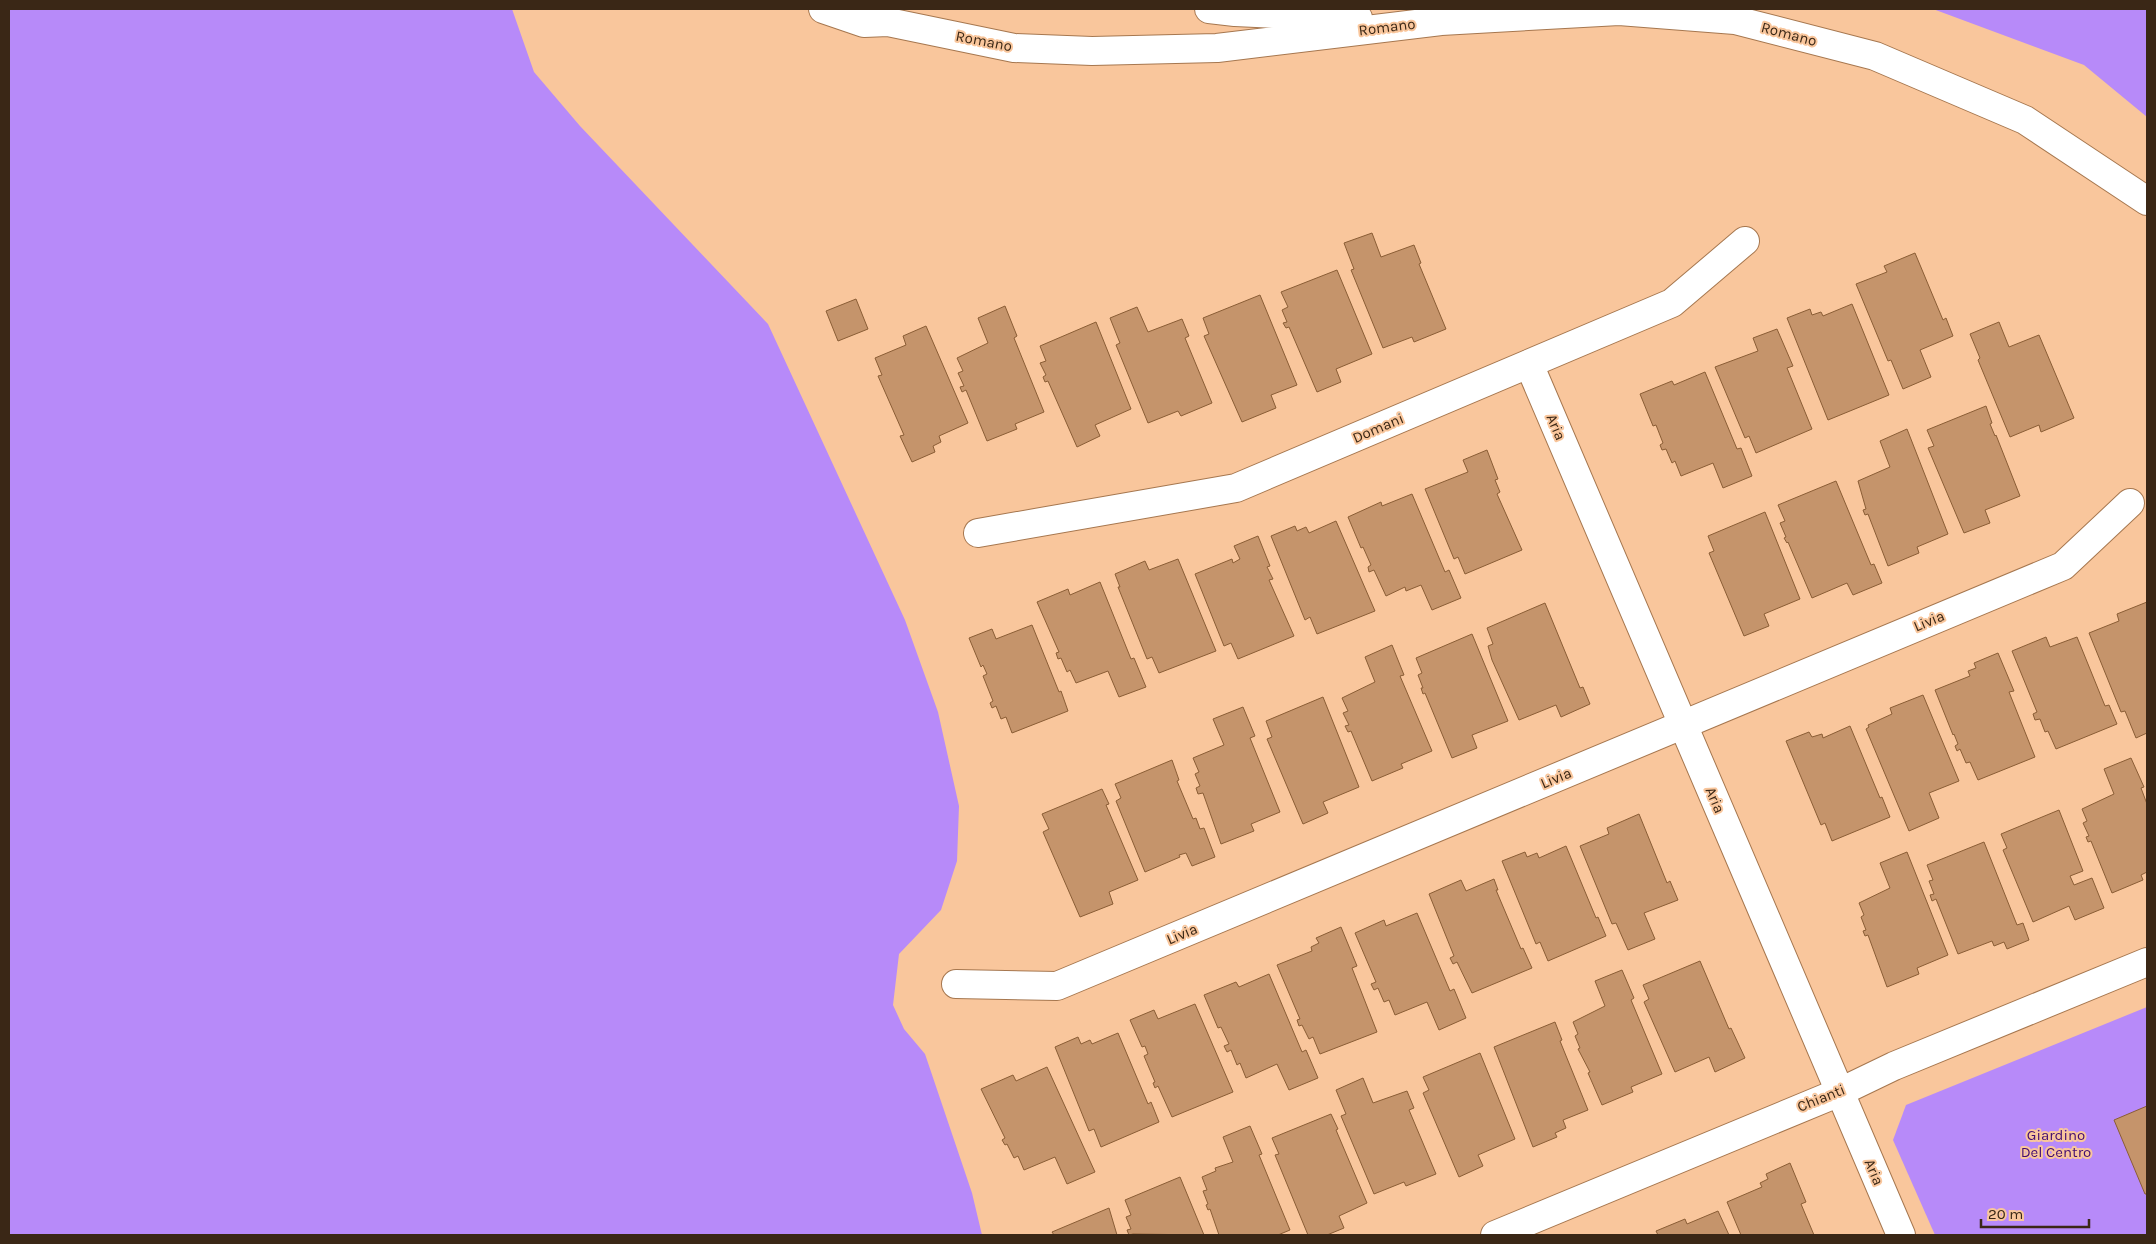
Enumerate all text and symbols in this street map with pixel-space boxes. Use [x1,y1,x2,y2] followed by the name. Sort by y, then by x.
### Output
[1358,15,1416,39] street label: Romano
[1759,18,1819,50] street label: Romano
[954,27,1014,55] street label: Romano
[1350,409,1406,447] street label: Domani
[1542,411,1570,443] street label: Aria
[1911,607,1947,635] street label: Livia
[1538,764,1574,792] street label: Livia
[1701,784,1729,816] street label: Aria
[1164,920,1200,948] street label: Livia
[1794,1080,1848,1116] street label: Chianti
[2021,1126,2091,1161] park label: Giardino Del Centro
[1860,1156,1888,1188] street label: Aria
[1981,1196,2088,1228] scale bar
[1988,1205,2023,1223] text: 20 m

